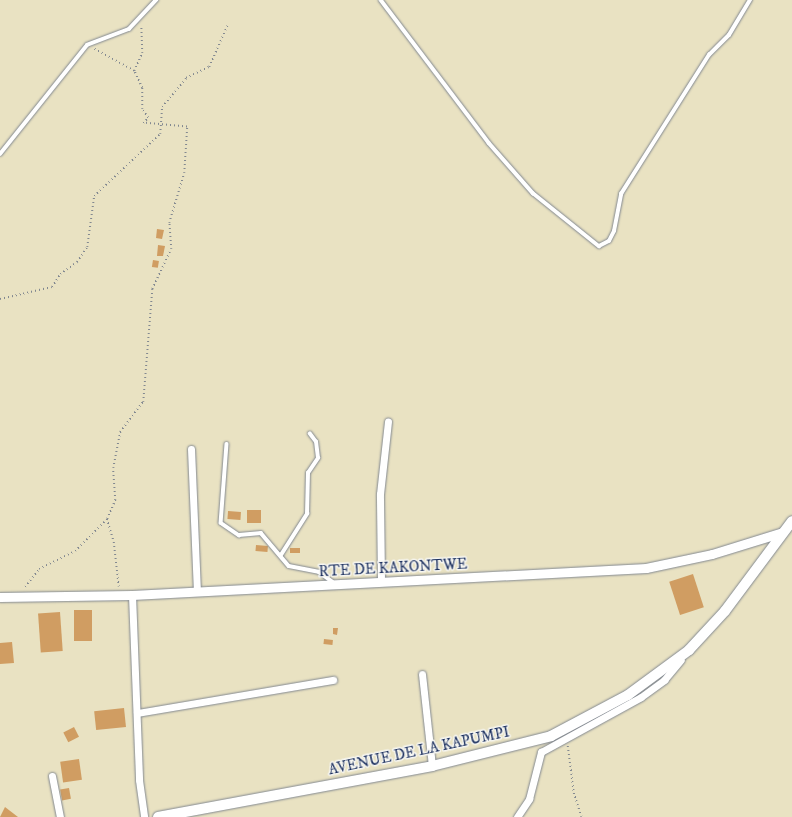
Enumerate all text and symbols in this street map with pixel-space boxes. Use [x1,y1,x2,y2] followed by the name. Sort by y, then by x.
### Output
[318,555,468,581] street label: RTE DE KAKONTWE
[327,723,511,779] street label: AVENUE DE LA KAPUMPI

